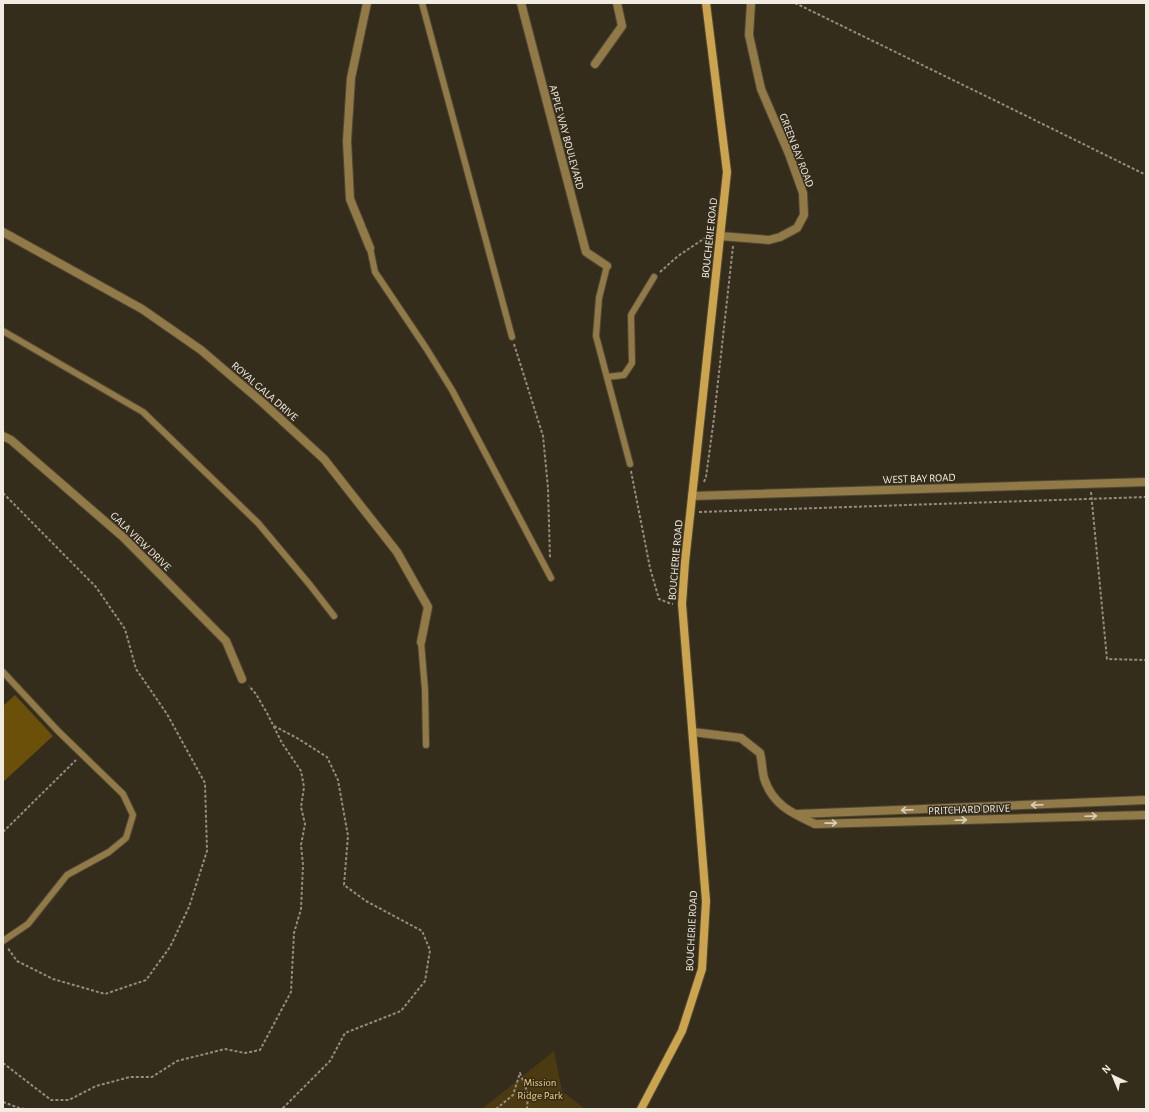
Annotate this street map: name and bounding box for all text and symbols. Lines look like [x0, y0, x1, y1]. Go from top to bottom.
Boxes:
street label: APPLE WAY BOULEVARD [547, 84, 586, 191]
street label: GREEN BAY ROAD [777, 112, 816, 189]
street label: BOUCHERIE ROAD [700, 197, 719, 279]
street label: ROYAL GALA DRIVE [229, 360, 300, 423]
street label: WEST BAY ROAD [882, 472, 956, 485]
street label: GALA VIEW DRIVE [108, 510, 173, 573]
street label: BOUCHERIE ROAD [666, 519, 684, 601]
one-way arrow [1031, 801, 1044, 808]
street label: PRITCHARD DRIVE [928, 803, 1011, 816]
one-way arrow [901, 806, 914, 813]
one-way arrow [1084, 812, 1097, 820]
one-way arrow [954, 816, 967, 824]
one-way arrow [824, 819, 837, 827]
street label: BOUCHERIE ROAD [684, 890, 699, 972]
north arrow [1093, 1056, 1133, 1096]
text: N [1100, 1063, 1113, 1076]
park label: Mission Ridge Park [517, 1077, 563, 1101]

